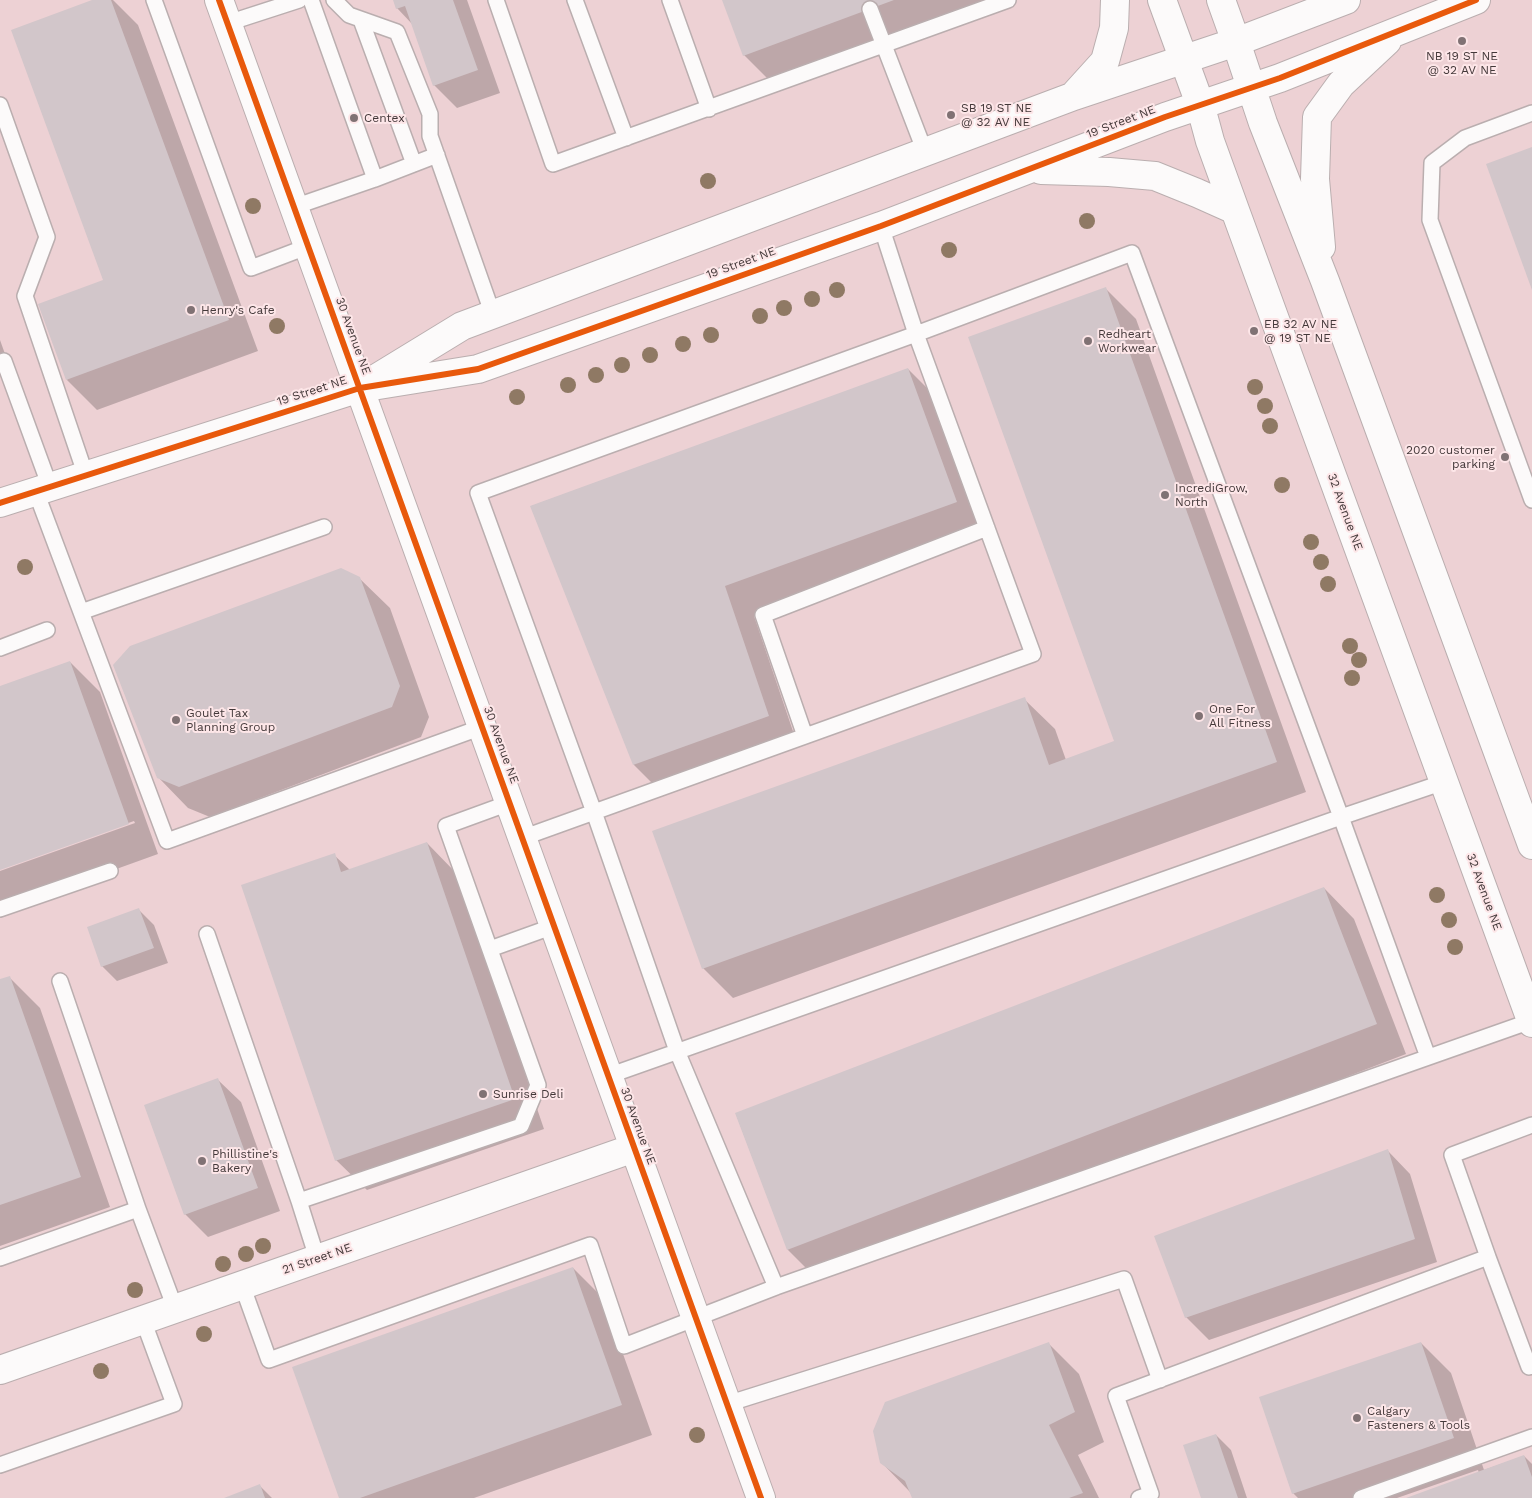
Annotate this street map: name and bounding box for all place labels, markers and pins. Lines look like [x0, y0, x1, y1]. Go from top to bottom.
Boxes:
marker: NB 19 ST NE @ 32 AV NE [1456, 35, 1468, 47]
place label: NB 19 ST NE @ 32 AV NE [1426, 49, 1498, 77]
place label: SB 19 ST NE @ 32 AV NE [961, 101, 1032, 129]
marker: SB 19 ST NE @ 32 AV NE [945, 109, 957, 121]
place label: Centex [364, 111, 405, 125]
marker: Centex [348, 112, 360, 124]
place label: Henry's Cafe [201, 303, 275, 317]
marker: Henry's Cafe [185, 304, 197, 316]
place label: EB 32 AV NE @ 19 ST NE [1264, 317, 1337, 345]
marker: EB 32 AV NE @ 19 ST NE [1248, 325, 1260, 337]
place label: Redheart Workwear [1098, 327, 1156, 355]
marker: Redheart Workwear [1082, 335, 1094, 347]
place label: 2020 customer parking [1406, 443, 1495, 471]
marker: 2020 customer parking [1499, 451, 1511, 463]
place label: IncrediGrow, North [1175, 481, 1248, 509]
marker: IncrediGrow, North [1159, 489, 1171, 501]
place label: One For All Fitness [1209, 702, 1271, 730]
place label: Goulet Tax Planning Group [186, 706, 275, 734]
marker: One For All Fitness [1193, 710, 1205, 722]
marker: Goulet Tax Planning Group [170, 714, 182, 726]
place label: Sunrise Deli [493, 1087, 563, 1101]
marker: Sunrise Deli [477, 1088, 489, 1100]
place label: Phillistine's Bakery [212, 1147, 278, 1175]
marker: Phillistine's Bakery [196, 1155, 208, 1167]
place label: Calgary Fasteners & Tools [1367, 1404, 1470, 1432]
marker: Calgary Fasteners & Tools [1351, 1412, 1363, 1424]

